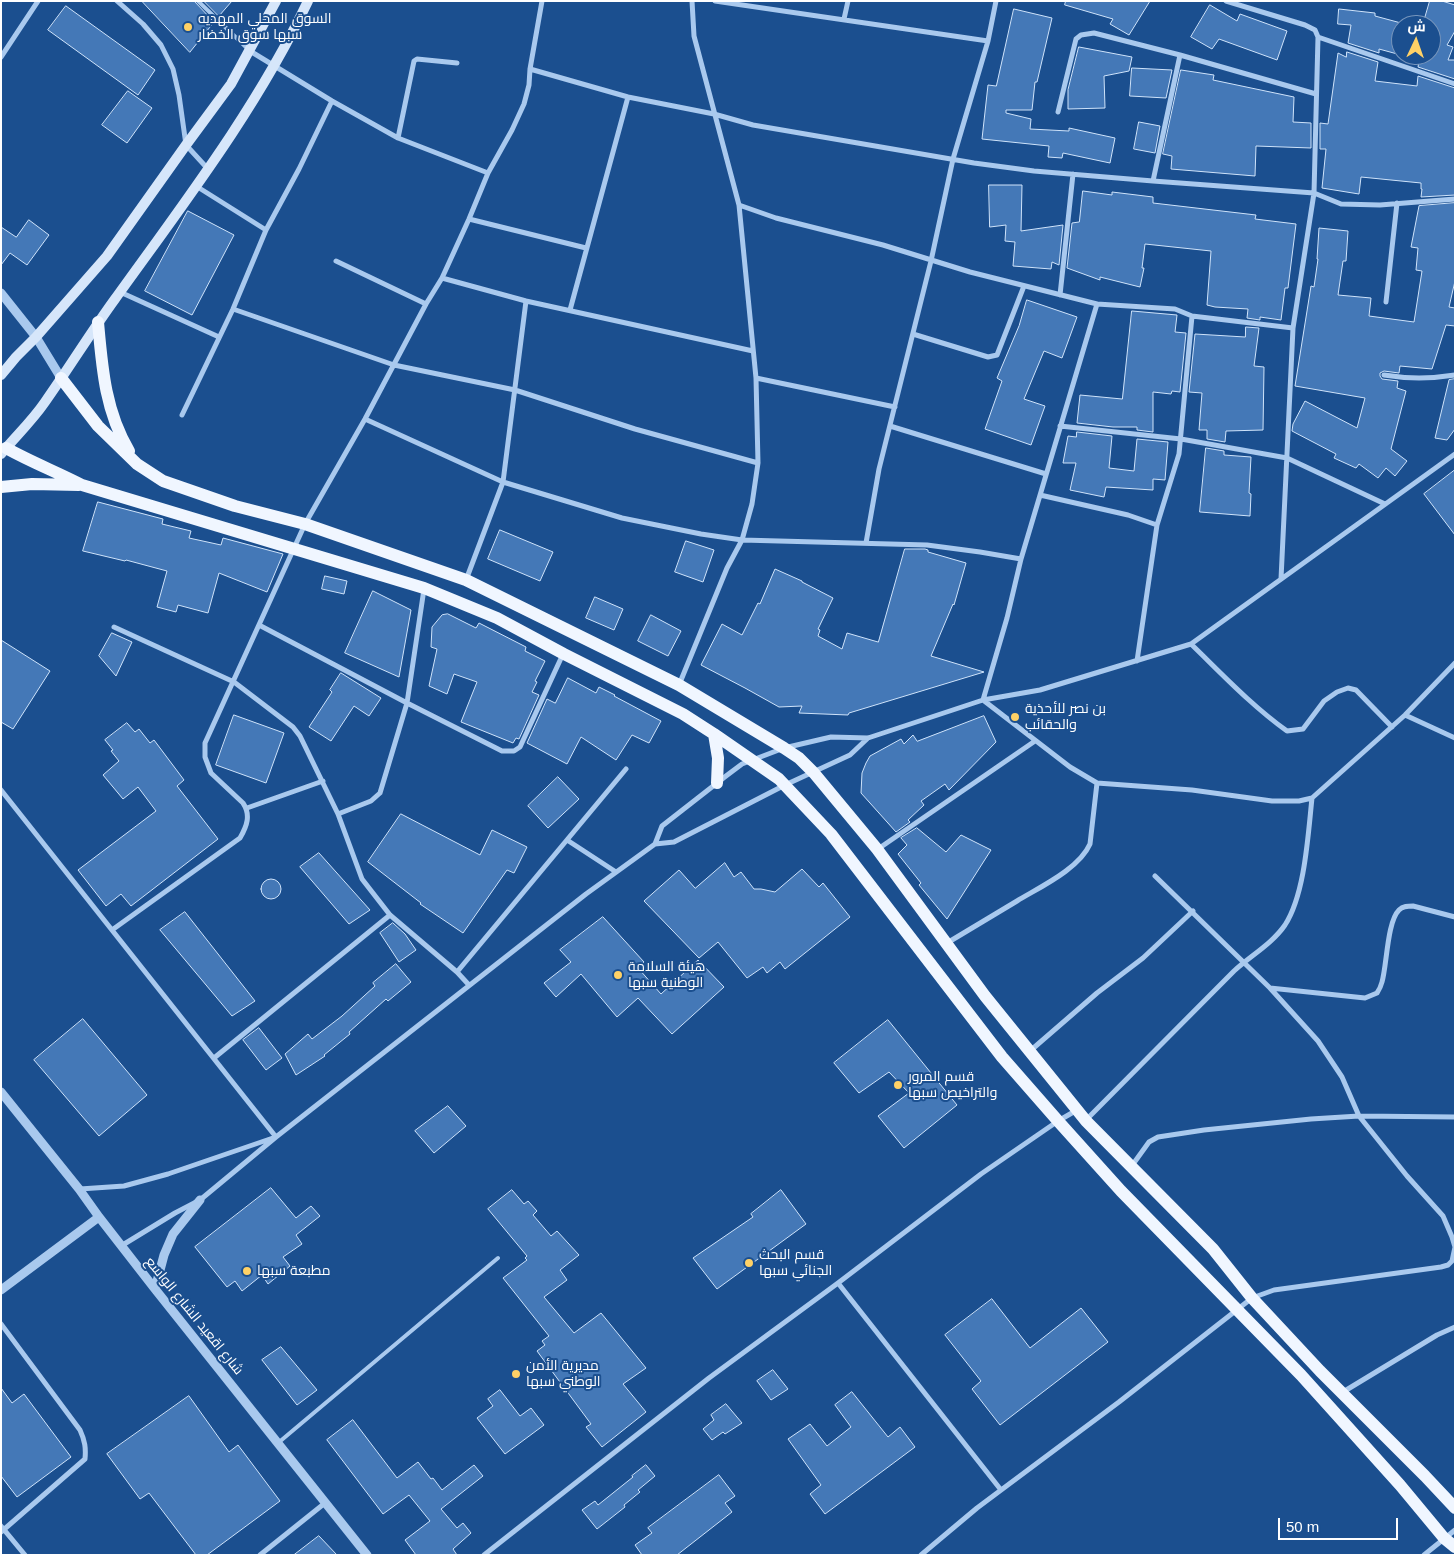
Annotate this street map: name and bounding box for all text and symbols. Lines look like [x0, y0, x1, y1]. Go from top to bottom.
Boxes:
place label: السوق المحلي المهديه سبها سوق الخضار [198, 11, 331, 44]
north arrow [1391, 15, 1441, 65]
text: ش [1407, 18, 1426, 34]
marker: السوق المحلي المهديه سبها سوق الخضار [182, 21, 194, 33]
place label: بن نصر للأحذية والحقائب [1025, 701, 1106, 734]
marker: بن نصر للأحذية والحقائب [1009, 711, 1021, 723]
place label: هيئة السلامة الوطنية سبها [628, 959, 705, 992]
marker: هيئة السلامة الوطنية سبها [612, 969, 624, 981]
place label: قسم المرور والتراخيص سبها [908, 1069, 997, 1102]
marker: قسم المرور والتراخيص سبها [892, 1079, 904, 1091]
place label: قسم البحث الجنائي سبها [759, 1247, 832, 1280]
street label: شارع اقعيد الشارع الواسع [141, 1254, 247, 1378]
marker: قسم البحث الجنائي سبها [743, 1257, 755, 1269]
place label: مطبعة سبها [257, 1263, 331, 1279]
marker: مطبعة سبها [241, 1265, 253, 1277]
place label: مديرية الأمن الوطني سبها [526, 1358, 601, 1390]
marker: مديرية الأمن الوطني سبها [510, 1368, 522, 1380]
scale bar [1281, 1508, 1401, 1540]
text: 50 m [1286, 1518, 1319, 1535]

